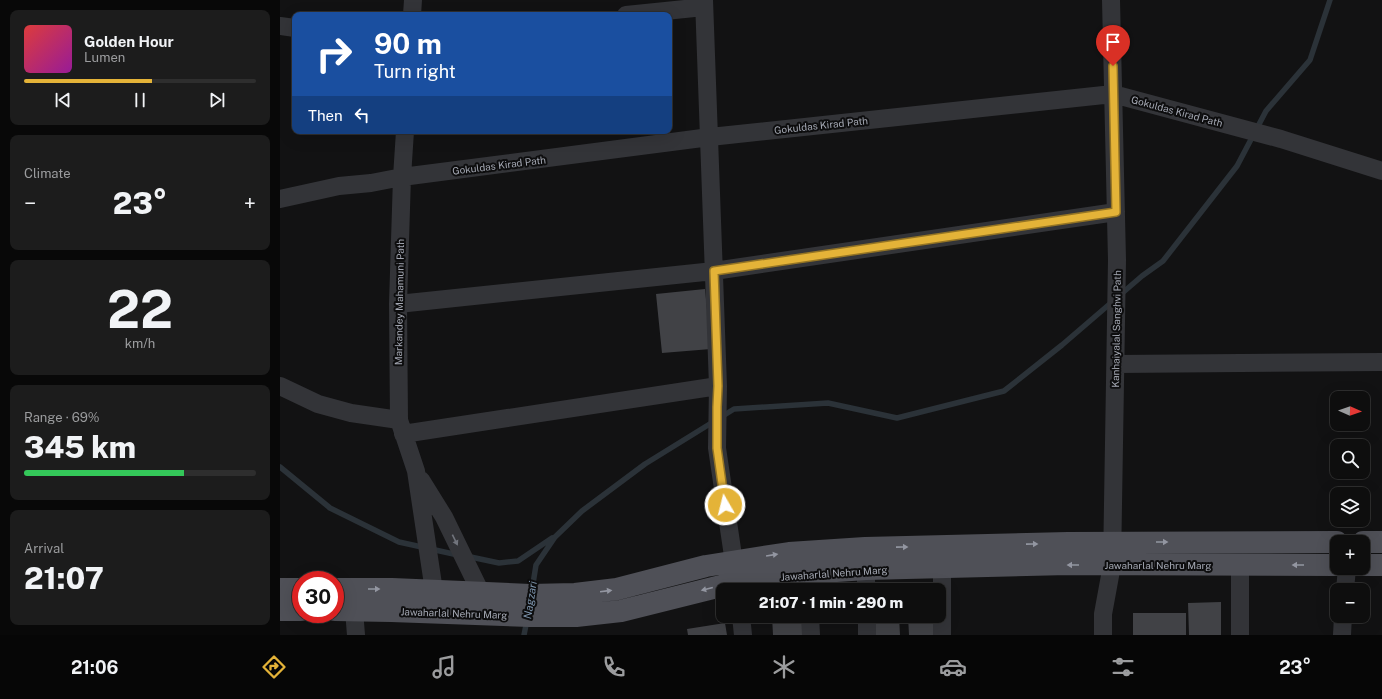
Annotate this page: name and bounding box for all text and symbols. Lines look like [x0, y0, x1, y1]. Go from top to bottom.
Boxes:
pin [1096, 25, 1130, 66]
text: 90 m [374, 27, 442, 60]
icon: right [308, 28, 360, 80]
icon: arrive [1102, 31, 1124, 53]
text: Golden Hour [84, 33, 174, 50]
text: Lumen [84, 50, 125, 65]
text: Turn right [374, 61, 456, 82]
icon: previous [52, 89, 74, 111]
icon: pause [129, 89, 151, 111]
icon: next [206, 89, 228, 111]
street label: Gokuldas Kirad Path [1130, 93, 1224, 129]
icon: left [351, 104, 373, 126]
text: Then [308, 107, 343, 124]
street label: Gokuldas Kirad Path [773, 114, 869, 136]
street label: Gokuldas Kirad Path [451, 153, 547, 177]
text: Climate [24, 166, 71, 181]
text: 23° [113, 185, 167, 221]
text: − [24, 190, 36, 216]
text: + [244, 190, 256, 216]
street label: Markandey Mahamuni Path [392, 238, 406, 365]
street label: Kanhaiyalal Sanghvi Path [1109, 270, 1123, 388]
text: 22 [107, 279, 173, 340]
text: km/h [125, 336, 155, 351]
north arrow [1330, 391, 1370, 431]
map controls [1330, 391, 1370, 623]
text: Range · 69% [24, 410, 100, 425]
text: 345 km [24, 429, 136, 465]
button: search [1330, 439, 1370, 479]
position arrow [704, 484, 746, 526]
button: layers [1330, 487, 1370, 527]
one-way arrow [452, 535, 458, 546]
button: + [1330, 535, 1370, 575]
one-way arrow [1156, 539, 1169, 545]
text: Arrival [24, 541, 64, 556]
one-way arrow [1026, 541, 1039, 547]
one-way arrow [896, 544, 909, 550]
one-way arrow [766, 552, 778, 558]
street label: Jawaharlal Nehru Marg [1105, 559, 1212, 571]
text: 21:07 [24, 560, 104, 596]
one-way arrow [1067, 561, 1079, 568]
one-way arrow [1291, 562, 1304, 568]
street label: Jawaharlal Nehru Marg [780, 563, 888, 583]
speed limit sign: 30 [292, 571, 344, 623]
water label: Nagzari [521, 580, 539, 620]
button: − [1330, 583, 1370, 623]
one-way arrow [368, 586, 381, 592]
one-way arrow [600, 587, 612, 594]
one-way arrow [701, 587, 713, 593]
text: 21:07 · 1 min · 290 m [759, 594, 903, 611]
street label: Jawaharlal Nehru Marg [400, 605, 508, 621]
icon: directions [260, 653, 288, 681]
icon: music [430, 653, 458, 681]
icon: phone [600, 653, 628, 681]
icon: climate [770, 653, 798, 681]
icon: car [939, 653, 967, 681]
icon: filters [1109, 653, 1137, 681]
text: 21:06 [71, 657, 118, 678]
text: 23° [1279, 657, 1311, 678]

